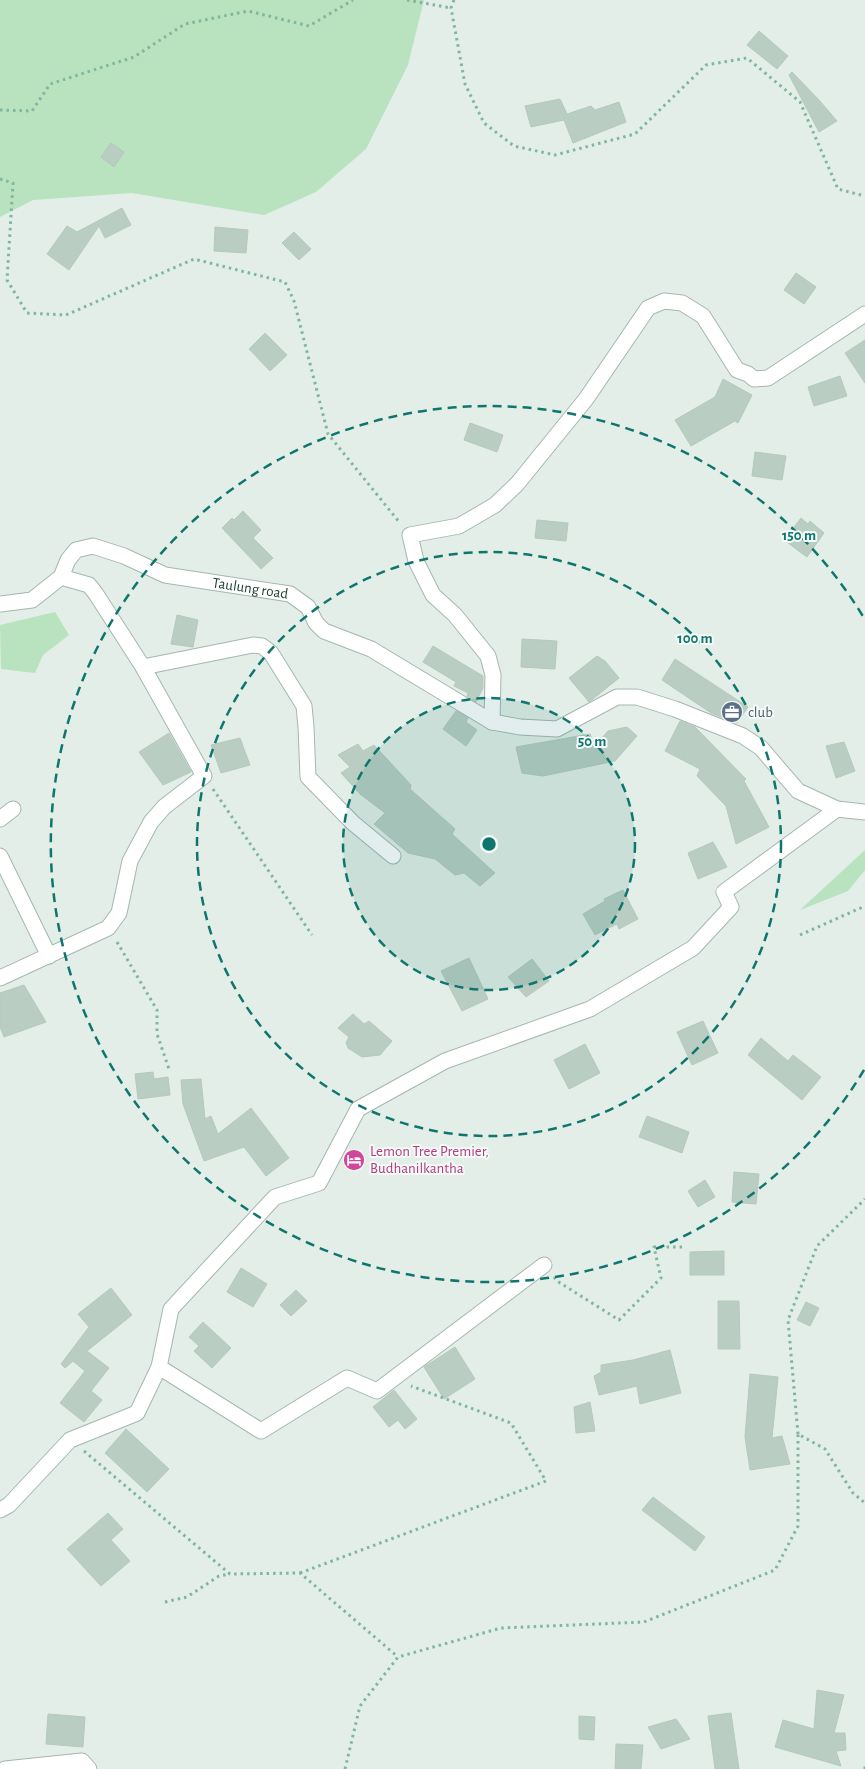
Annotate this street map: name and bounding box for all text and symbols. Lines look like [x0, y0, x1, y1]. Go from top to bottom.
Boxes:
text: 150 m [782, 528, 816, 543]
street label: Taulung road [211, 575, 290, 602]
text: 100 m [677, 631, 713, 646]
office icon: club [720, 700, 744, 724]
place label: club [748, 705, 773, 720]
text: 50 m [578, 734, 606, 749]
centre of rings [480, 835, 498, 853]
place label: Lemon Tree Premier, Budhanilkantha [370, 1144, 489, 1176]
hotel icon: Lemon Tree Premier, Budhanilkantha [342, 1148, 366, 1172]

